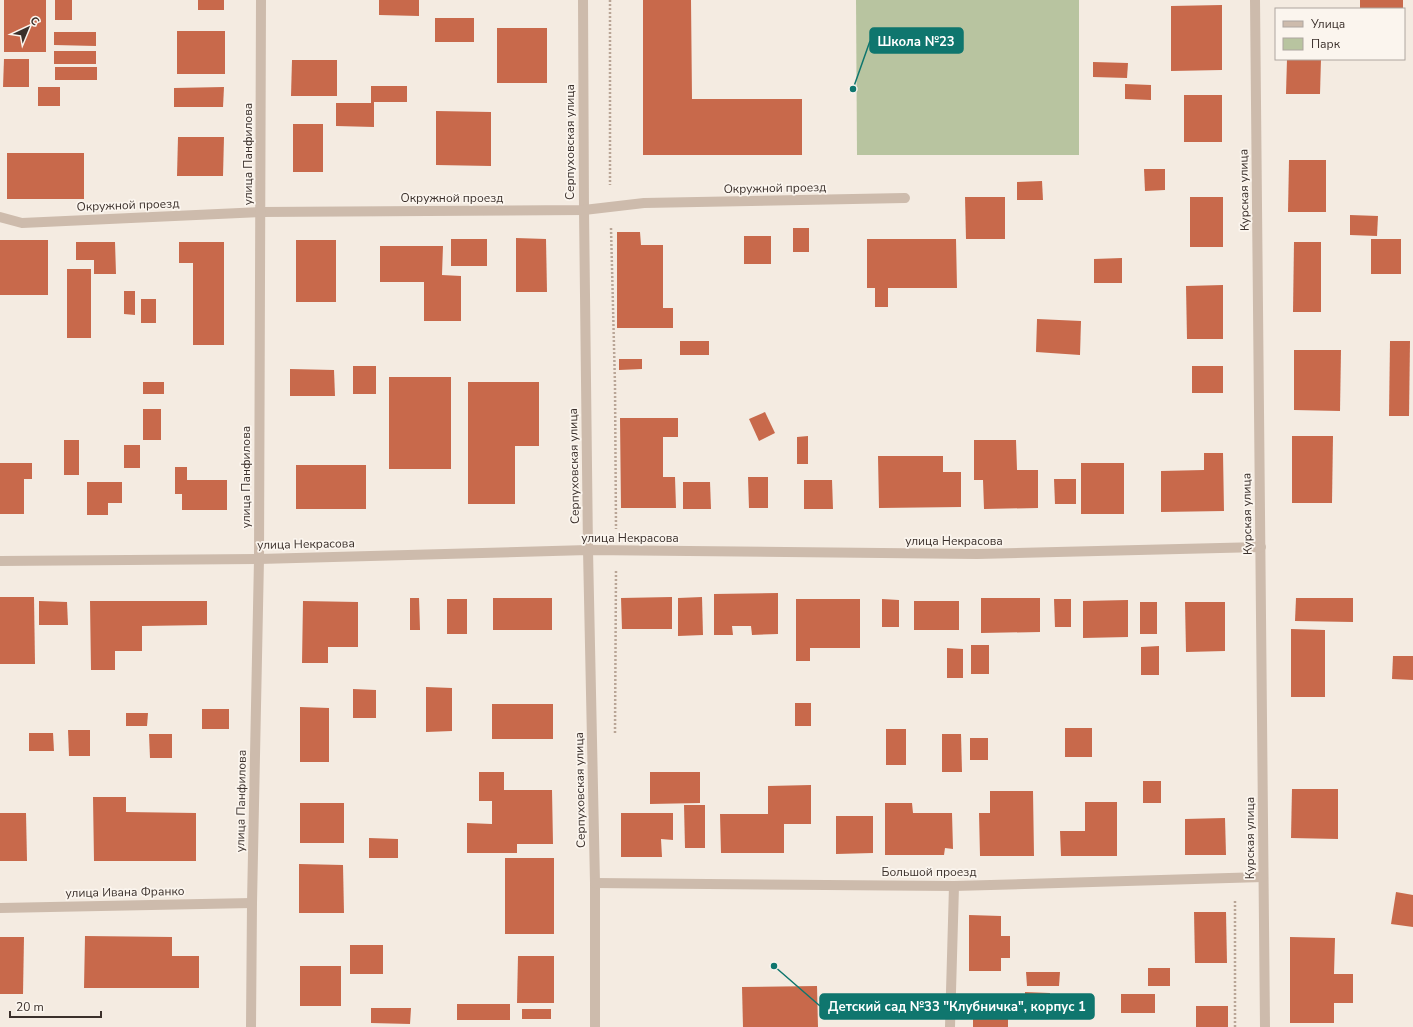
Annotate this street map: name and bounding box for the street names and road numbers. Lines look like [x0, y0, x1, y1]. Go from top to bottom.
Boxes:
street label: Серпуховская улица [562, 84, 578, 200]
street label: улица Панфилова [240, 103, 256, 205]
street label: Курская улица [1235, 149, 1253, 231]
street label: Окружной проезд [723, 179, 827, 197]
street label: Окружной проезд [401, 190, 503, 206]
street label: Окружной проезд [76, 195, 180, 215]
street label: Серпуховская улица [565, 408, 583, 524]
street label: улица Панфилова [238, 426, 254, 528]
street label: Курская улица [1238, 473, 1256, 555]
street label: улица Некрасова [581, 530, 679, 546]
street label: улица Некрасова [905, 533, 1003, 549]
street label: улица Некрасова [257, 535, 355, 553]
street label: Серпуховская улица [571, 732, 589, 848]
street label: улица Панфилова [232, 750, 250, 852]
street label: Курская улица [1242, 797, 1258, 879]
street label: Большой проезд [881, 864, 977, 880]
street label: улица Ивана Франко [65, 883, 185, 901]

